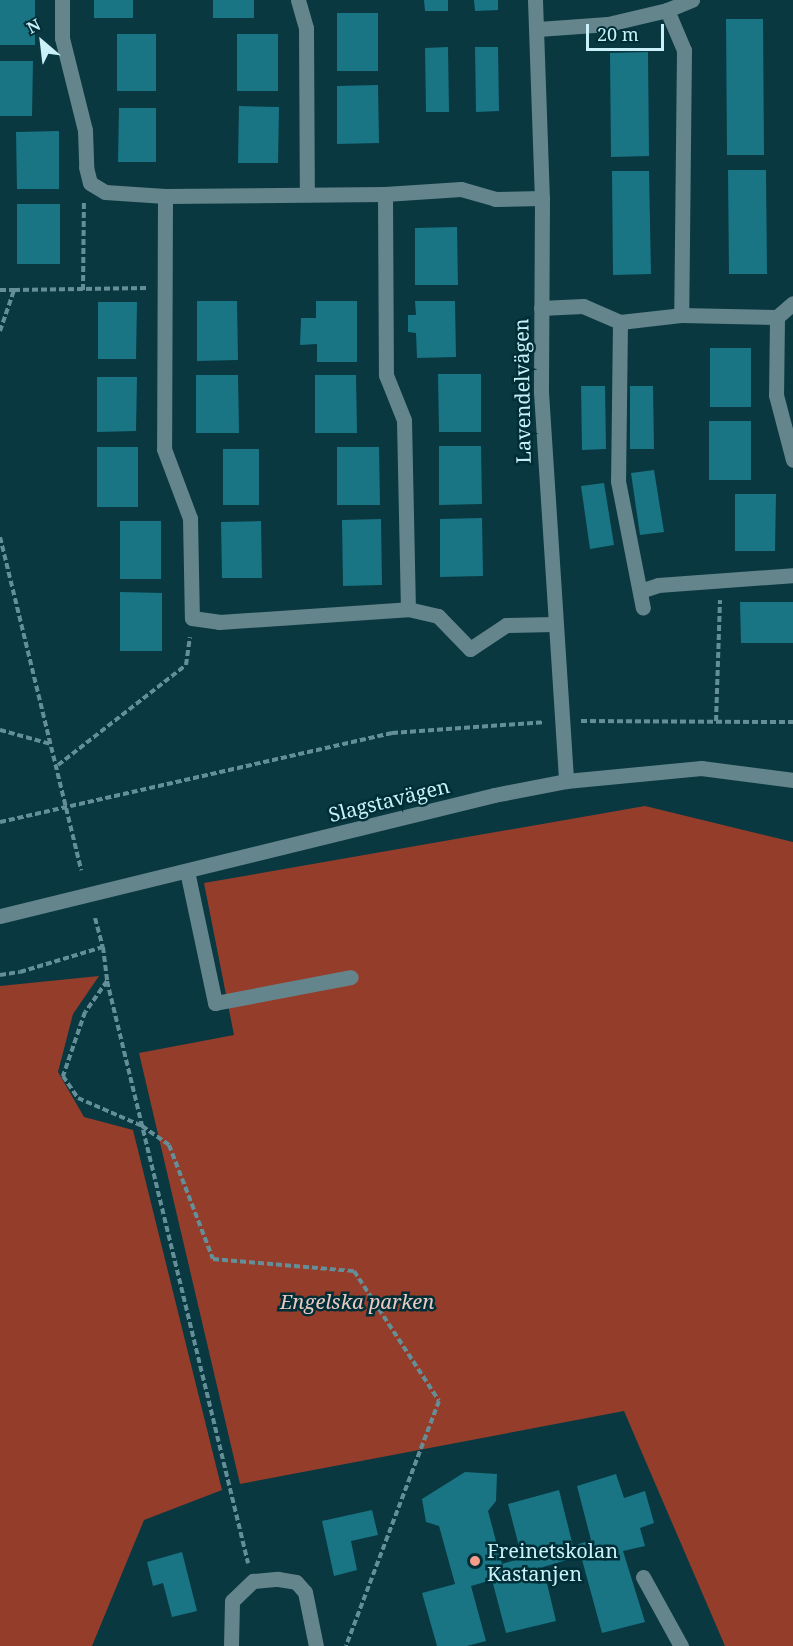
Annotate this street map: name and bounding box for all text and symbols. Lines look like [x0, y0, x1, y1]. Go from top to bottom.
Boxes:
north arrow [12, 12, 72, 72]
scale bar [589, 12, 667, 50]
text: N [23, 13, 44, 39]
text: 20 m [597, 22, 639, 46]
street label: Lavendelvägen [509, 318, 535, 464]
street label: Slagstavägen [326, 773, 452, 827]
park label: Engelska parken [280, 1289, 434, 1313]
place label: Freinetskolan Kastanjen [487, 1538, 618, 1585]
marker: Freinetskolan Kastanjen [468, 1554, 482, 1568]

